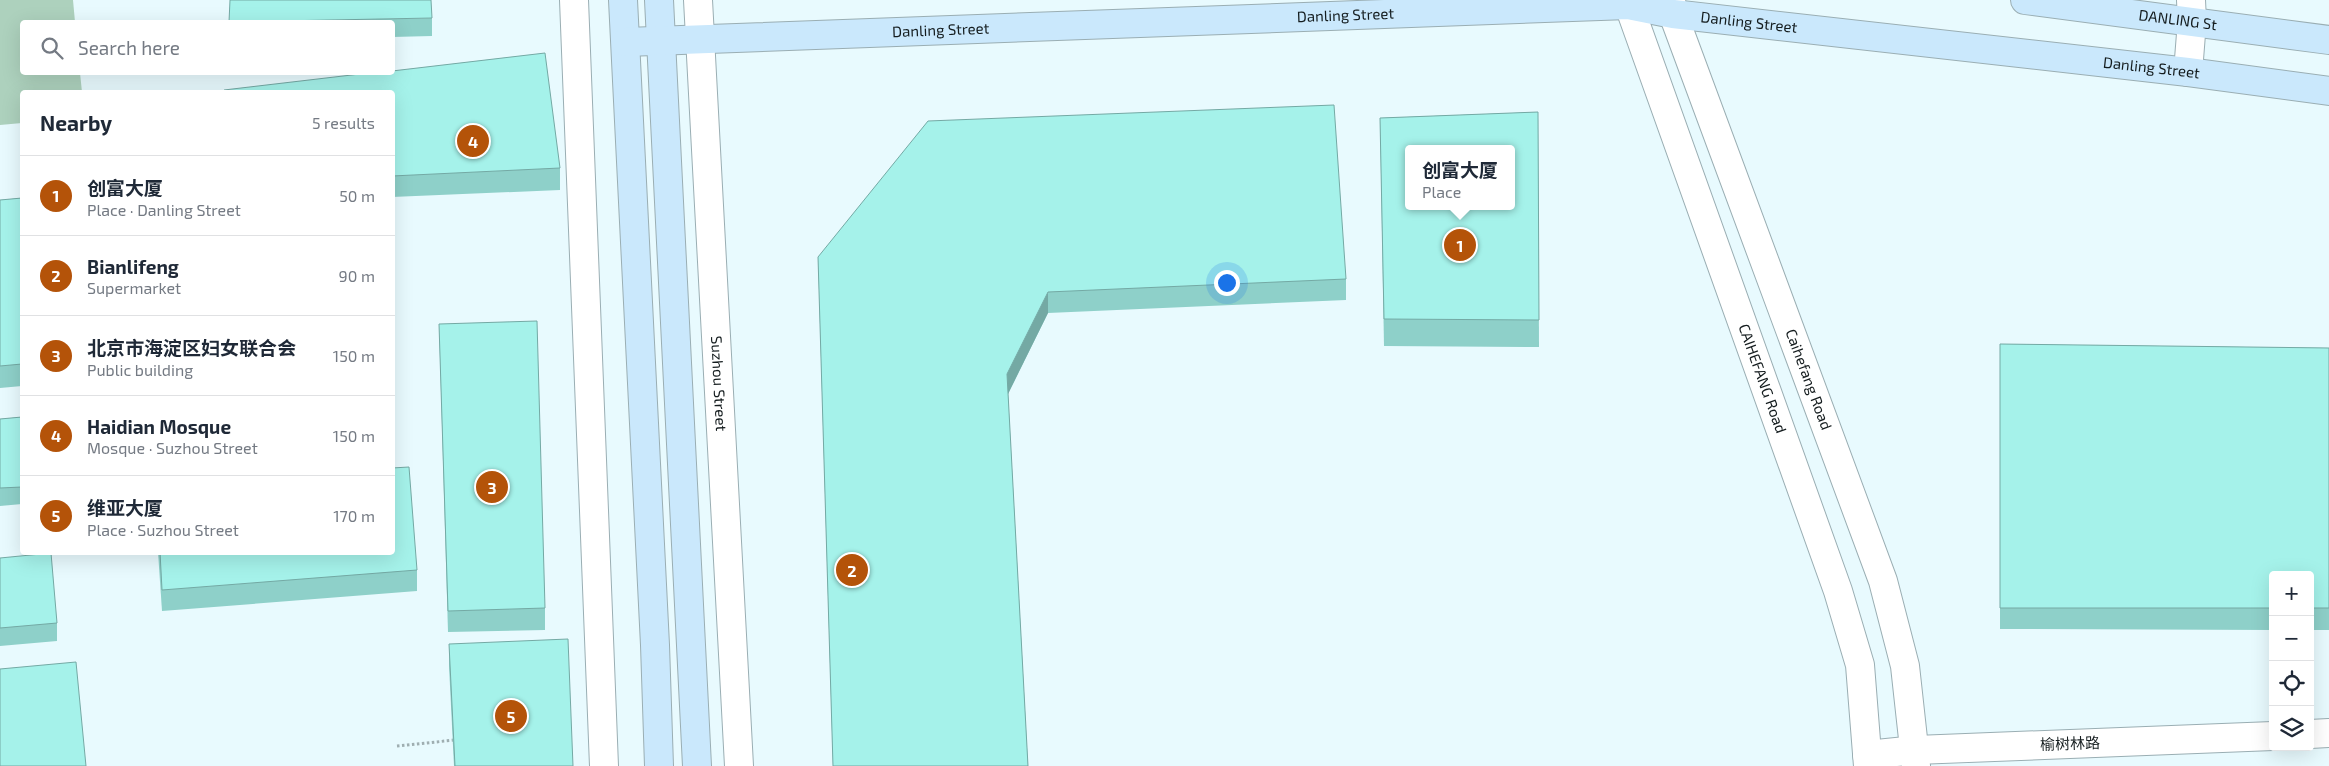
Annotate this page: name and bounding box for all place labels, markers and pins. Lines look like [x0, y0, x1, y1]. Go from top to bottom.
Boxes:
pin: 4 [457, 122, 489, 160]
pin: 1 [1444, 226, 1476, 264]
pin: 3 [476, 468, 508, 506]
pin: 2 [836, 551, 868, 589]
pin: 5 [495, 697, 527, 735]

